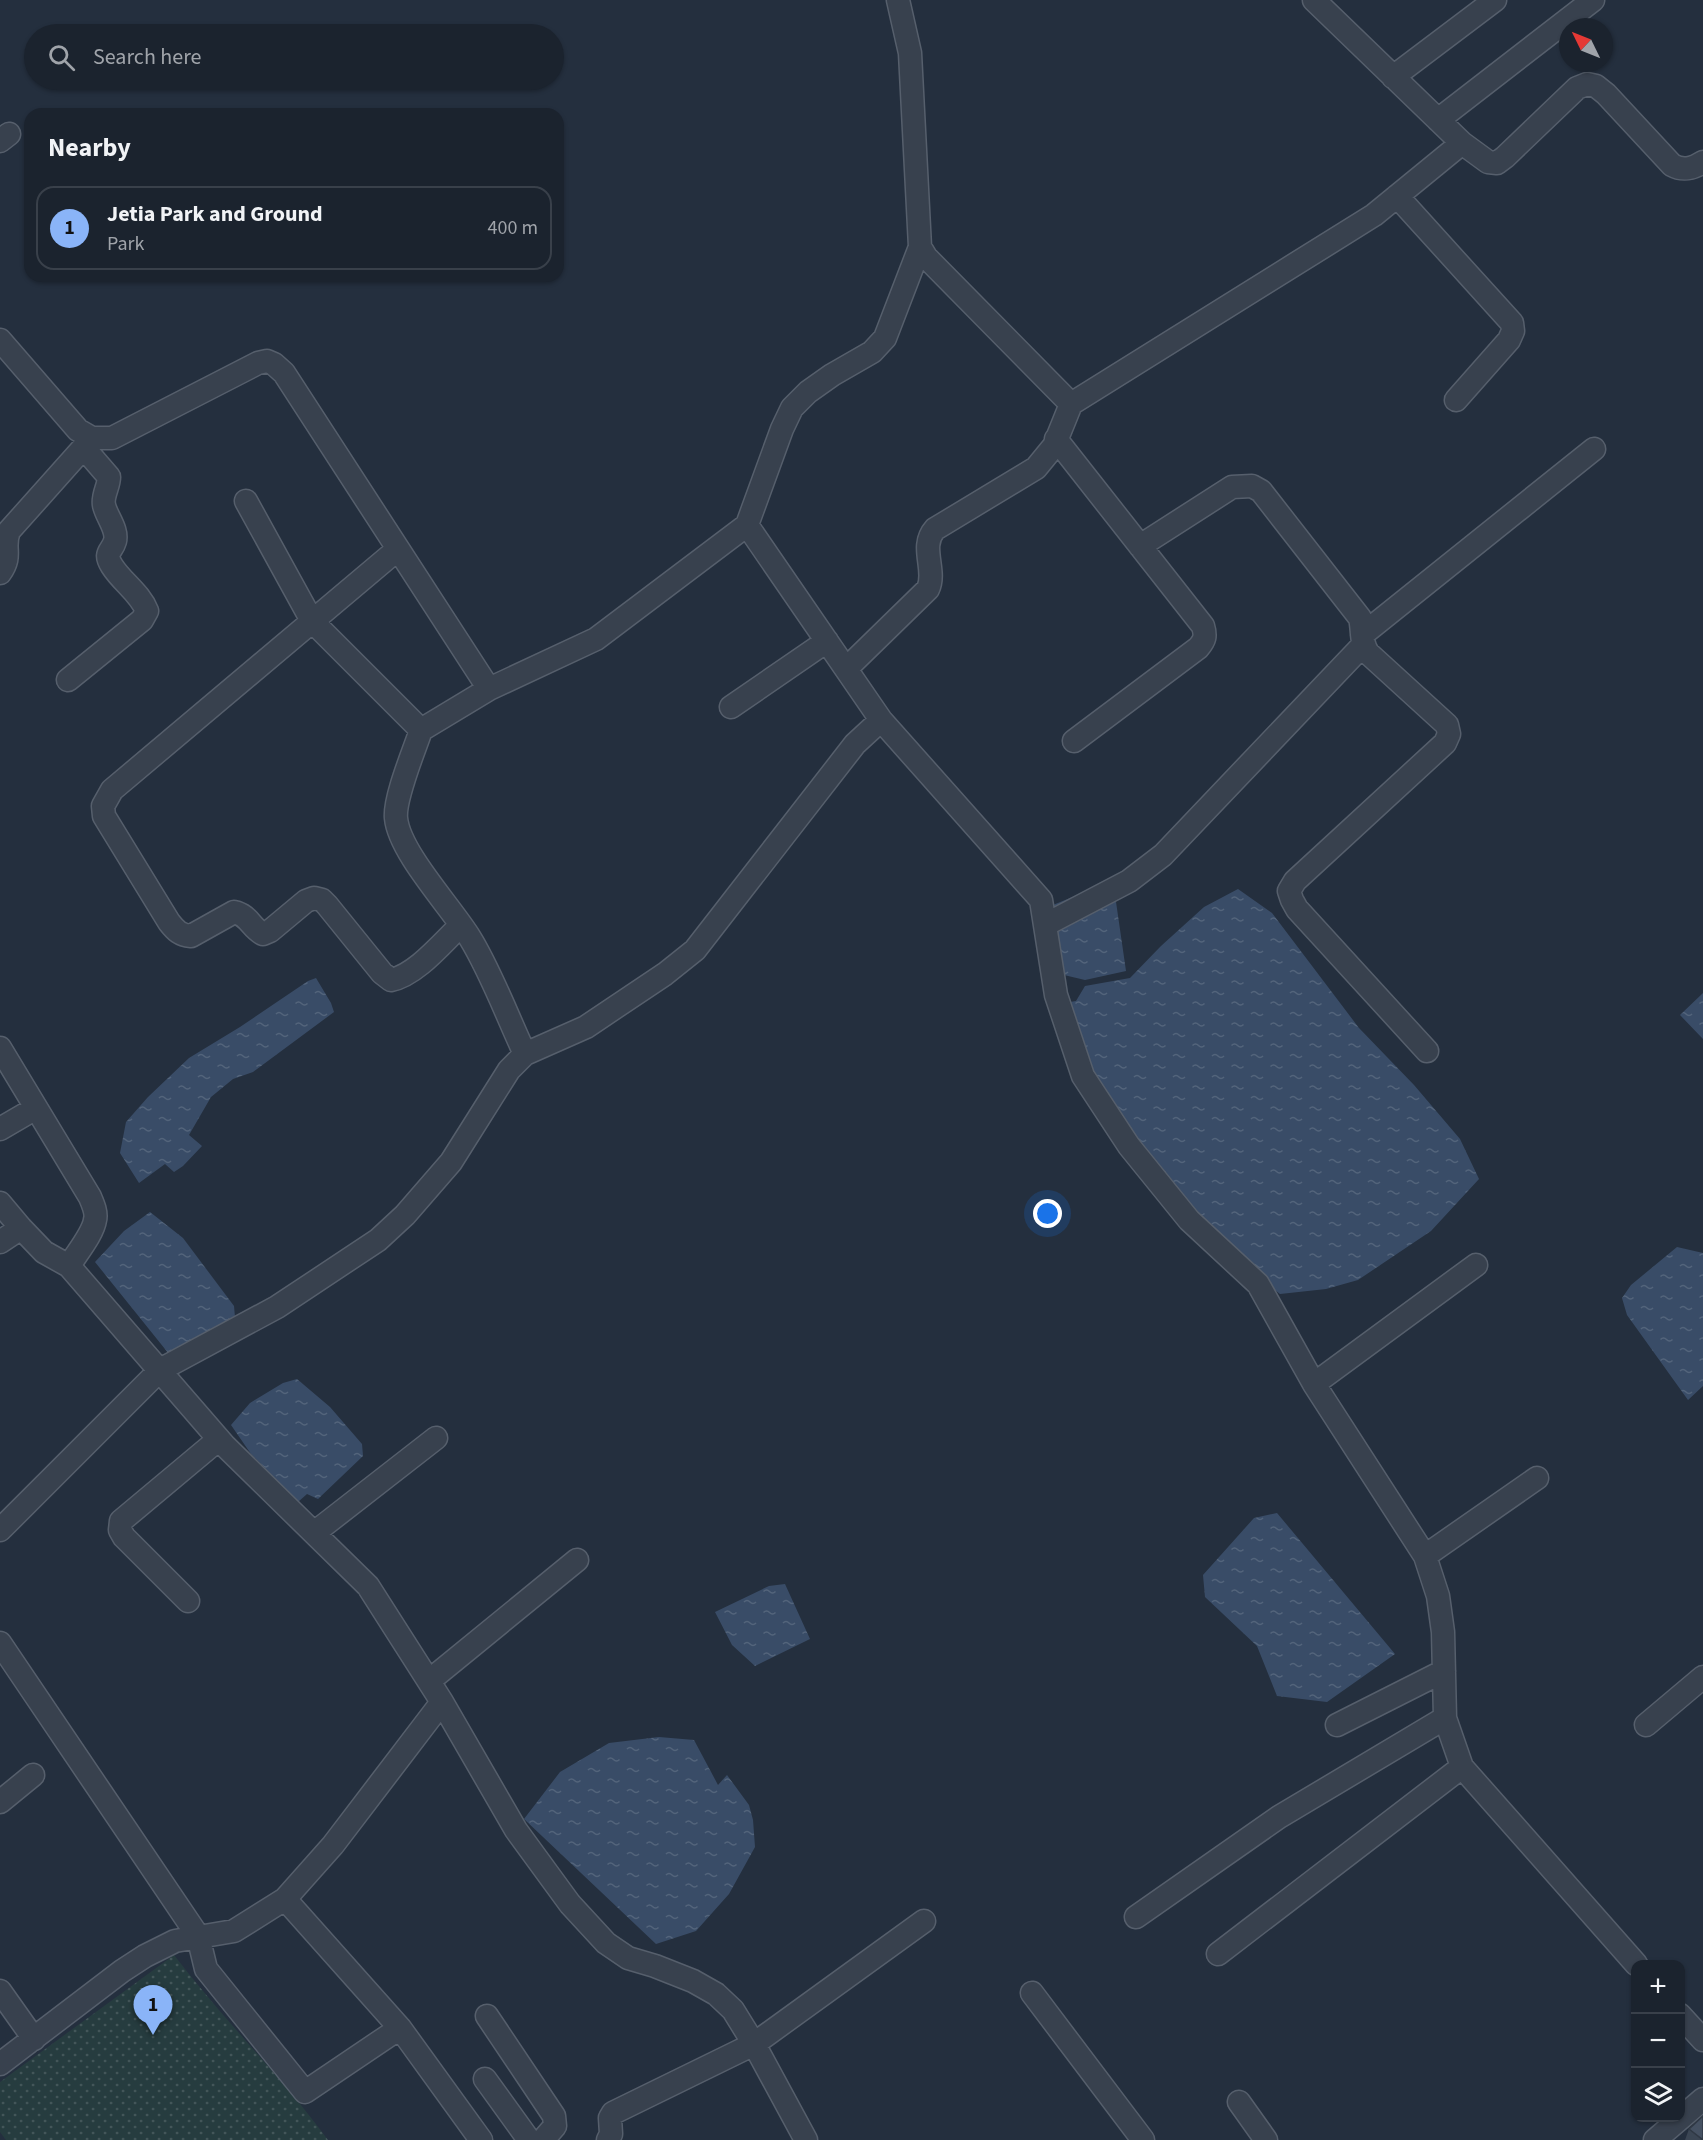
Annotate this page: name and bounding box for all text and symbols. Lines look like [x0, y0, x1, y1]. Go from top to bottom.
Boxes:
north arrow [1559, 18, 1613, 72]
search box [24, 24, 564, 90]
icon: search [45, 41, 78, 74]
text: Search here [93, 41, 201, 73]
text: Nearby [48, 129, 131, 166]
text: Jetia Park and Ground [107, 198, 323, 230]
text: 1 [64, 214, 75, 242]
text: 400 m [488, 214, 538, 242]
text: Park [107, 230, 144, 258]
your location [1033, 1199, 1062, 1228]
map controls [1631, 1960, 1685, 2122]
button: + [1631, 1960, 1685, 2014]
pin: 1 [134, 1986, 172, 2035]
button: − [1631, 2014, 1685, 2068]
button: layers [1631, 2068, 1685, 2122]

